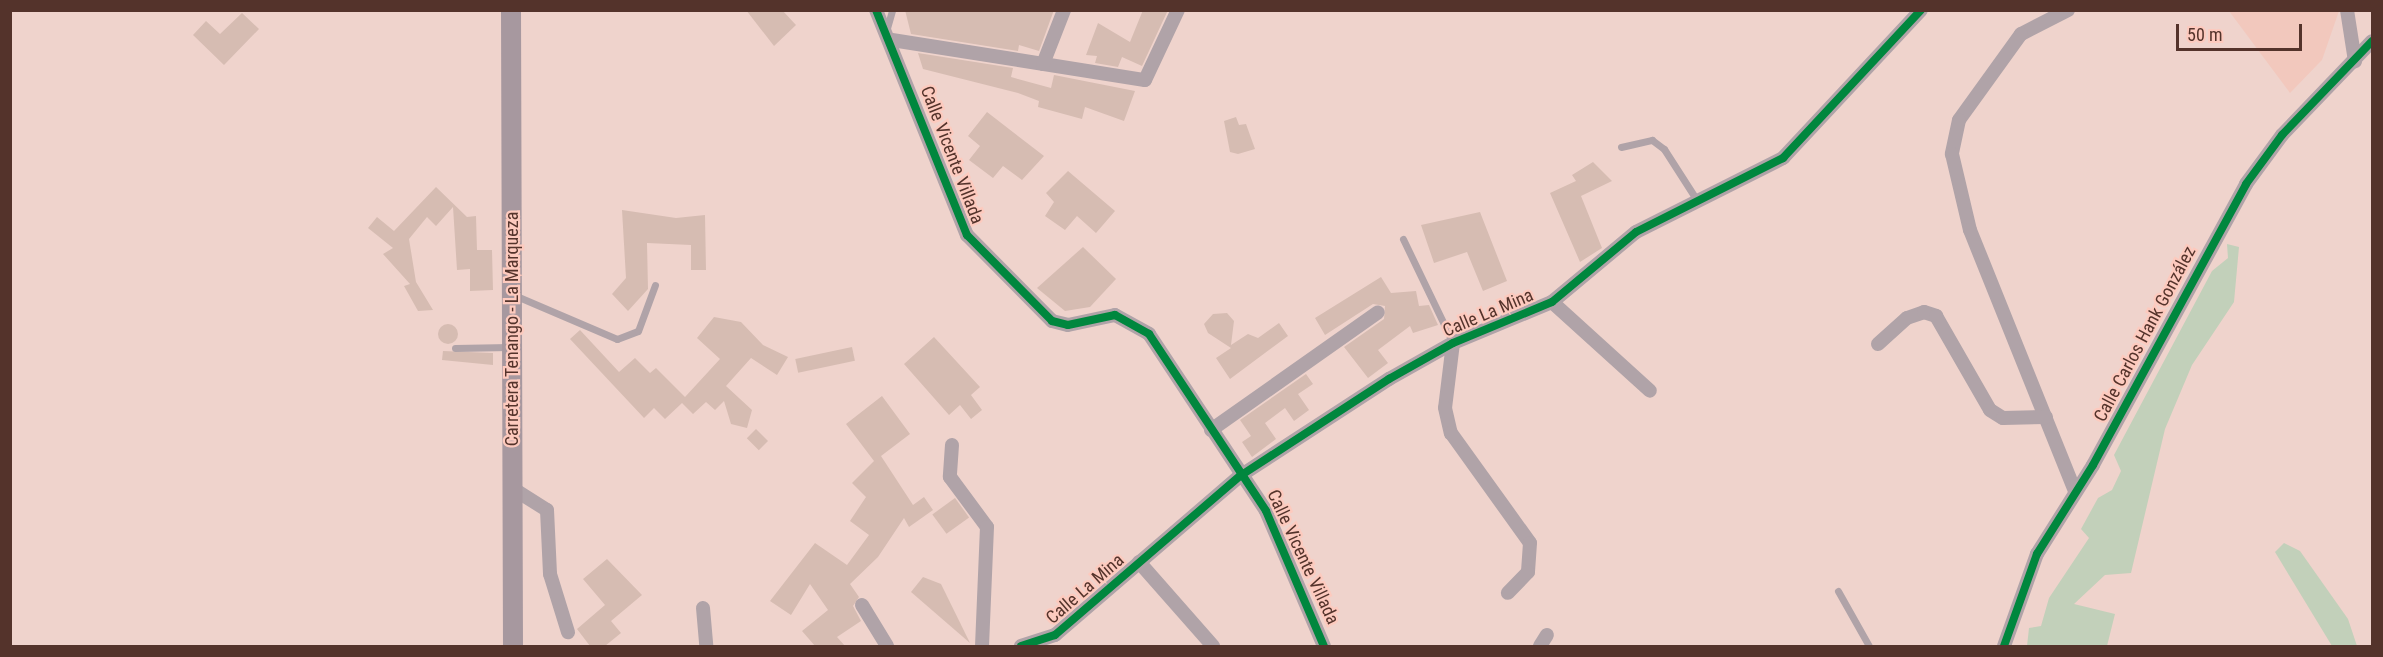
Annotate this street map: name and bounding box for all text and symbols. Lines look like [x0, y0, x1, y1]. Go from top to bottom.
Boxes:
scale bar [2179, 12, 2305, 50]
text: 50 m [2187, 24, 2222, 45]
street label: Calle Vicente Villada [916, 83, 988, 227]
street label: Carretera Tenango - La Marqueza [501, 212, 523, 446]
street label: Calle Carlos Hank González [2090, 243, 2200, 425]
street label: Calle La Mina [1440, 284, 1536, 342]
street label: Calle Vicente Villada [1262, 486, 1344, 628]
street label: Calle La Mina [1042, 549, 1128, 629]

